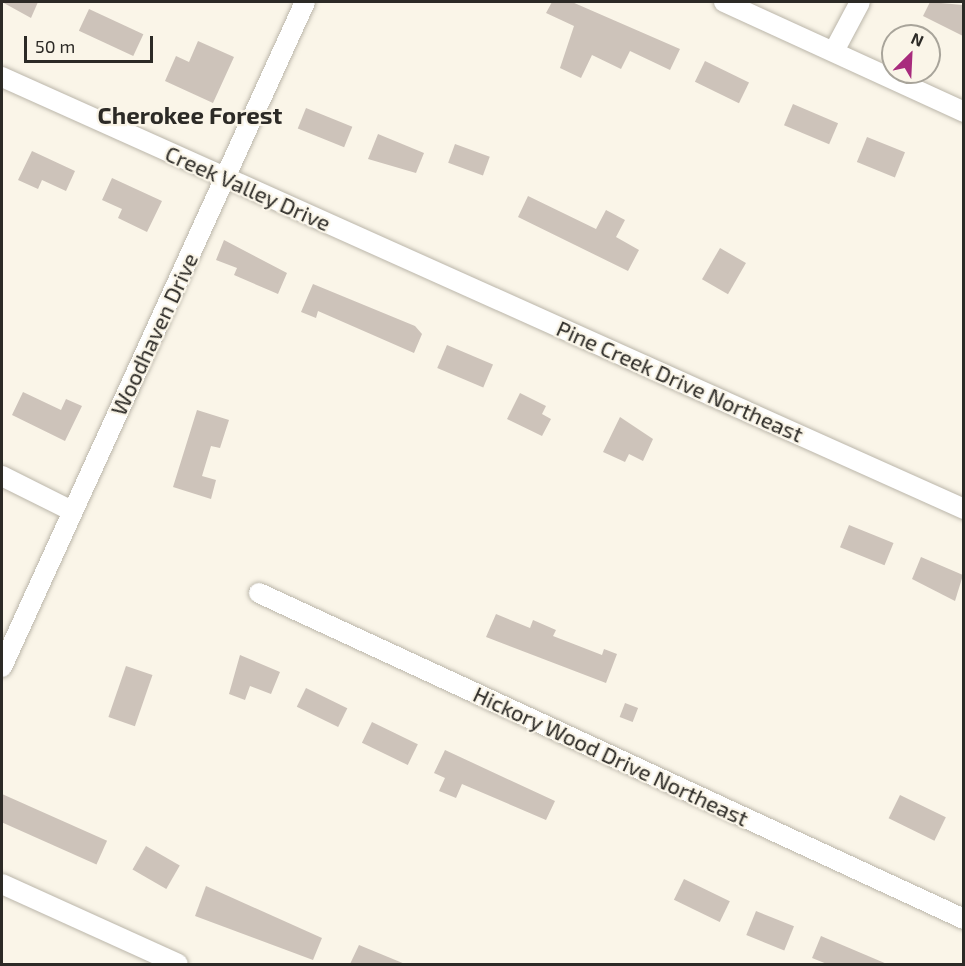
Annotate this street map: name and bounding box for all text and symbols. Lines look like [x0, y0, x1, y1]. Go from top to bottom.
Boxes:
scale bar [27, 24, 156, 62]
north arrow [881, 24, 941, 84]
text: N [909, 28, 927, 50]
text: 50 m [35, 35, 75, 57]
district label: Cherokee Forest [98, 101, 282, 129]
street label: Creek Valley Drive [161, 139, 335, 237]
street label: Woodhaven Drive [105, 249, 203, 419]
street label: Pine Creek Drive Northeast [553, 315, 807, 447]
street label: Hickory Wood Drive Northeast [469, 680, 753, 832]

